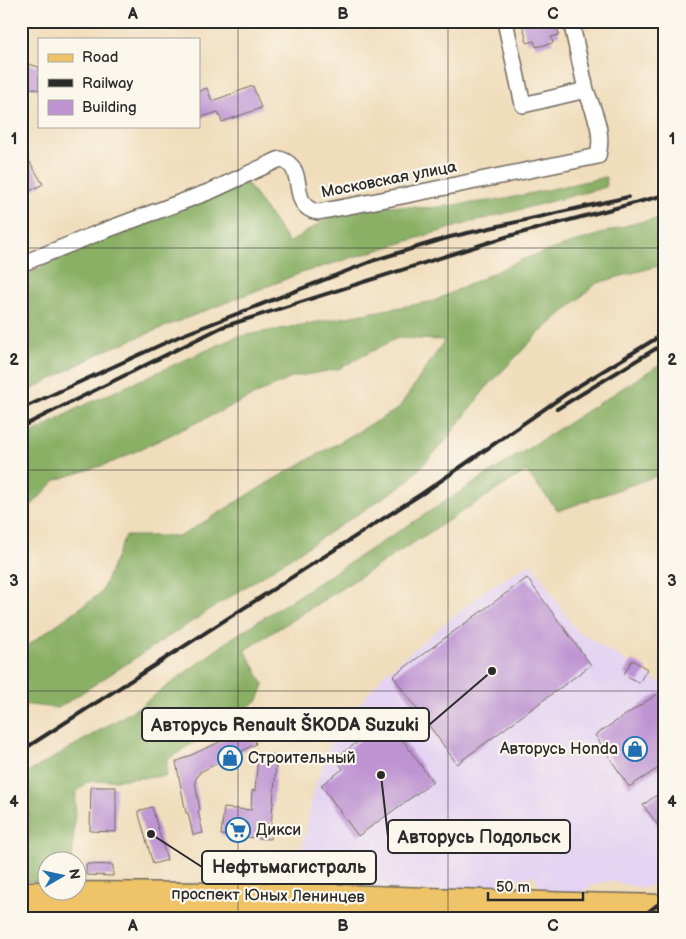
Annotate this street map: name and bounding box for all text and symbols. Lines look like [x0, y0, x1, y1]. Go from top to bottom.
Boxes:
text: A [127, 5, 138, 24]
text: B [337, 5, 349, 24]
text: C [547, 5, 559, 24]
legend [38, 38, 200, 128]
text: Road [82, 48, 118, 67]
text: Railway [82, 74, 133, 93]
text: Building [82, 98, 137, 117]
text: 1 [11, 130, 17, 149]
text: 1 [669, 130, 675, 149]
street label: Московская улица [320, 157, 459, 202]
text: 2 [9, 351, 19, 370]
text: 2 [667, 351, 677, 370]
text: 3 [9, 572, 19, 591]
text: 3 [667, 572, 677, 591]
callout: Авторусь Renault ŠKODA Suzuki [142, 708, 429, 741]
text: Авторусь Renault ŠKODA Suzuki [150, 713, 419, 736]
shop icon: Авторусь Honda [622, 736, 648, 762]
place label: Авторусь Honda [499, 740, 618, 759]
shop icon: Строительный [217, 745, 243, 771]
place label: Строительный [248, 749, 356, 768]
text: 4 [9, 793, 19, 812]
text: 4 [667, 793, 677, 812]
supermarket icon: Дикси [225, 817, 251, 843]
callout: Авторусь Подольск [388, 820, 570, 853]
place label: Дикси [256, 821, 301, 840]
text: Авторусь Подольск [397, 827, 561, 848]
callout: Нефтьмагистраль [202, 851, 376, 884]
north arrow [38, 852, 88, 902]
text: Нефтьмагистраль [212, 857, 367, 878]
text: N [65, 868, 84, 881]
scale bar [488, 869, 584, 901]
text: 50 m [496, 878, 530, 897]
street label: проспект Юных Ленинцев [171, 885, 366, 907]
text: A [127, 917, 138, 936]
text: B [337, 917, 349, 936]
text: C [547, 917, 559, 936]

